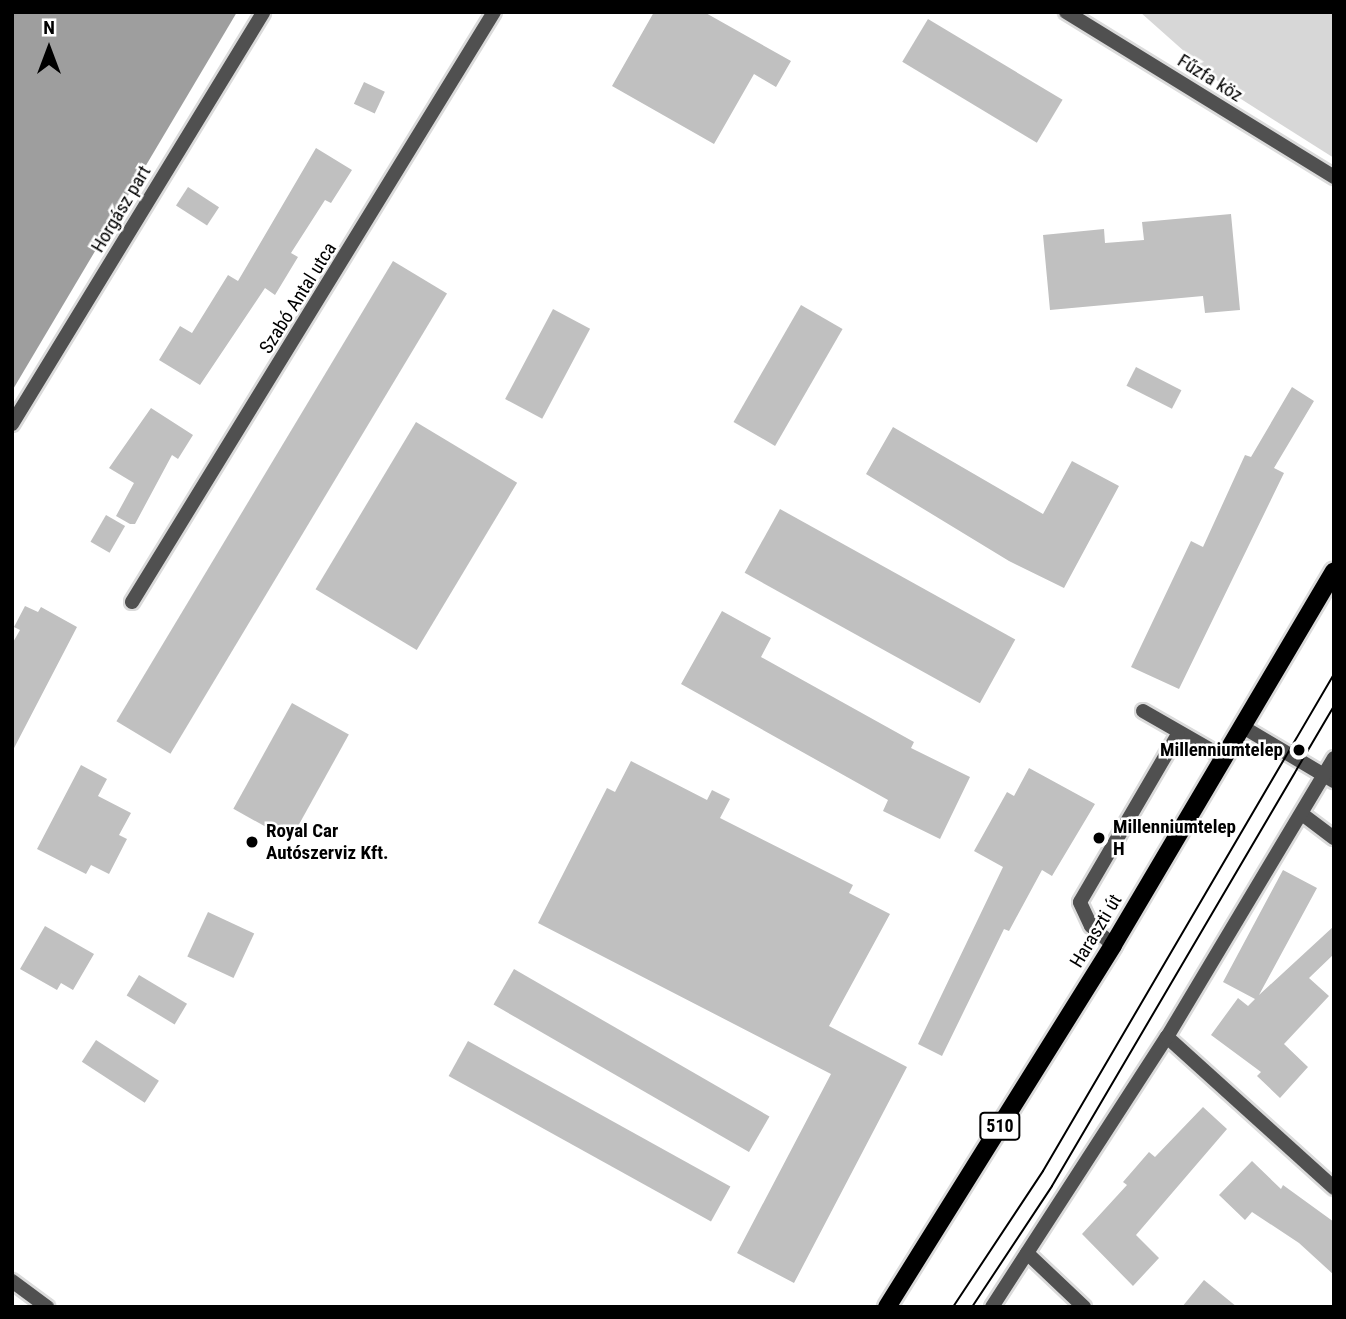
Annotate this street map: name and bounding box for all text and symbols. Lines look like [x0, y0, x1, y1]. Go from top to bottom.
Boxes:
north arrow [14, 14, 84, 84]
text: N [43, 16, 55, 39]
street label: Fűzfa köz [1173, 49, 1247, 107]
street label: Horgász part [86, 162, 156, 256]
street label: Szabó Antal utca [255, 238, 341, 358]
place label: Millenniumtelep [1160, 739, 1283, 761]
marker: Millenniumtelep [1289, 740, 1309, 760]
place label: Millenniumtelep H [1113, 816, 1236, 860]
place label: Royal Car Autószerviz Kft. [266, 820, 389, 864]
marker: Millenniumtelep H [1091, 830, 1107, 846]
marker: Royal Car Autószerviz Kft. [244, 834, 260, 850]
street label: Haraszti út [1065, 890, 1127, 972]
road number: 510 [979, 1112, 1021, 1140]

